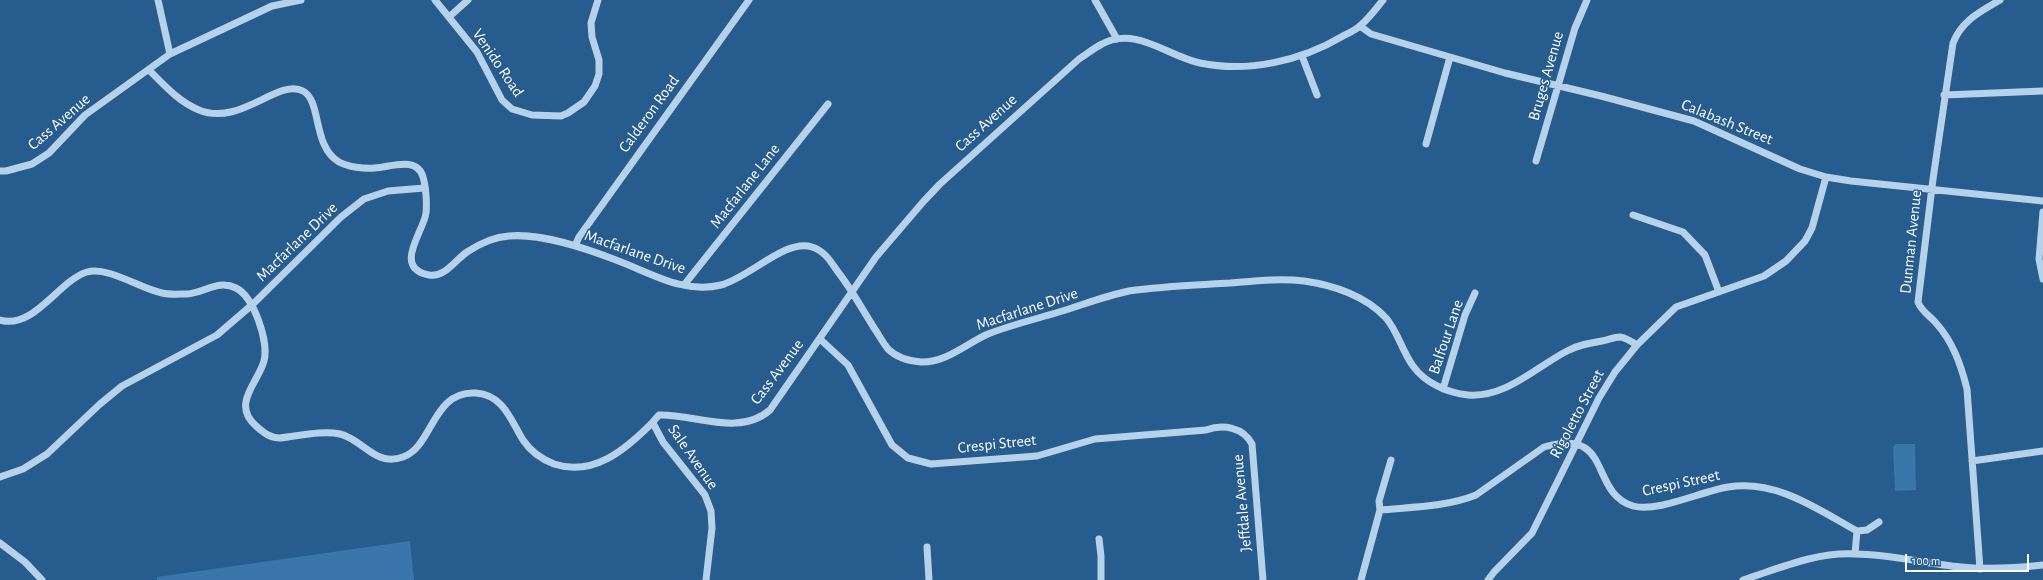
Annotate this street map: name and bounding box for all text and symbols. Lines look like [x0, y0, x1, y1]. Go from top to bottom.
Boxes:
street label: Venido Road [468, 25, 528, 101]
street label: Bruges Avenue [1524, 29, 1568, 123]
street label: Calderon Road [615, 72, 683, 156]
street label: Cass Avenue [24, 90, 94, 154]
street label: Cass Avenue [951, 90, 1021, 156]
street label: Calabash Street [1678, 95, 1776, 149]
street label: Macfarlane Lane [706, 140, 784, 232]
street label: Dunman Avenue [1896, 189, 1926, 295]
street label: Macfarlane Drive [252, 198, 342, 286]
street label: Macfarlane Drive [582, 226, 688, 278]
street label: Macfarlane Drive [974, 284, 1080, 334]
street label: Balfour Lane [1424, 297, 1468, 377]
street label: Cass Avenue [746, 336, 808, 408]
street label: Rigoletto Street [1546, 366, 1608, 462]
street label: Sale Avenue [664, 421, 722, 493]
street label: Crespi Street [957, 430, 1037, 458]
street label: Jeffdale Avenue [1228, 454, 1256, 552]
street label: Crespi Street [1640, 465, 1722, 501]
scale bar [1907, 546, 2031, 572]
text: 100 m [1912, 555, 1940, 567]

